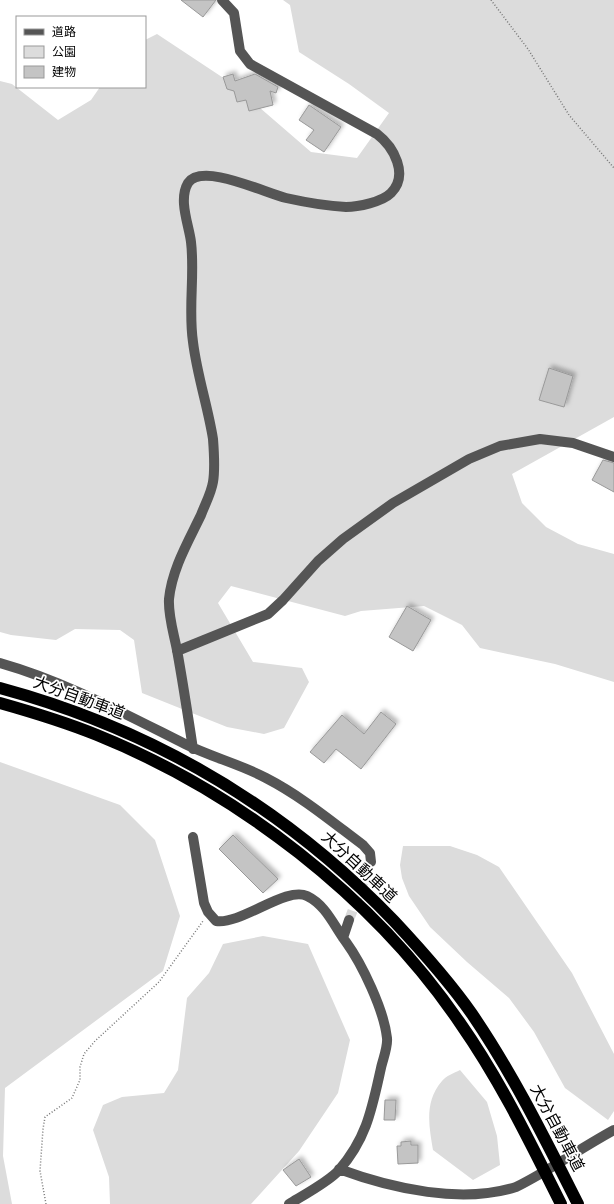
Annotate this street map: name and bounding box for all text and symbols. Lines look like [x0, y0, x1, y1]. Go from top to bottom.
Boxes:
legend [16, 16, 146, 88]
text: 道路 [52, 25, 76, 38]
text: 公園 [52, 46, 76, 58]
text: 建物 [52, 65, 76, 78]
street label: 大分自動車道 [31, 673, 127, 722]
street label: 大分自動車道 [318, 828, 400, 906]
street label: 大分自動車道 [527, 1081, 587, 1174]

